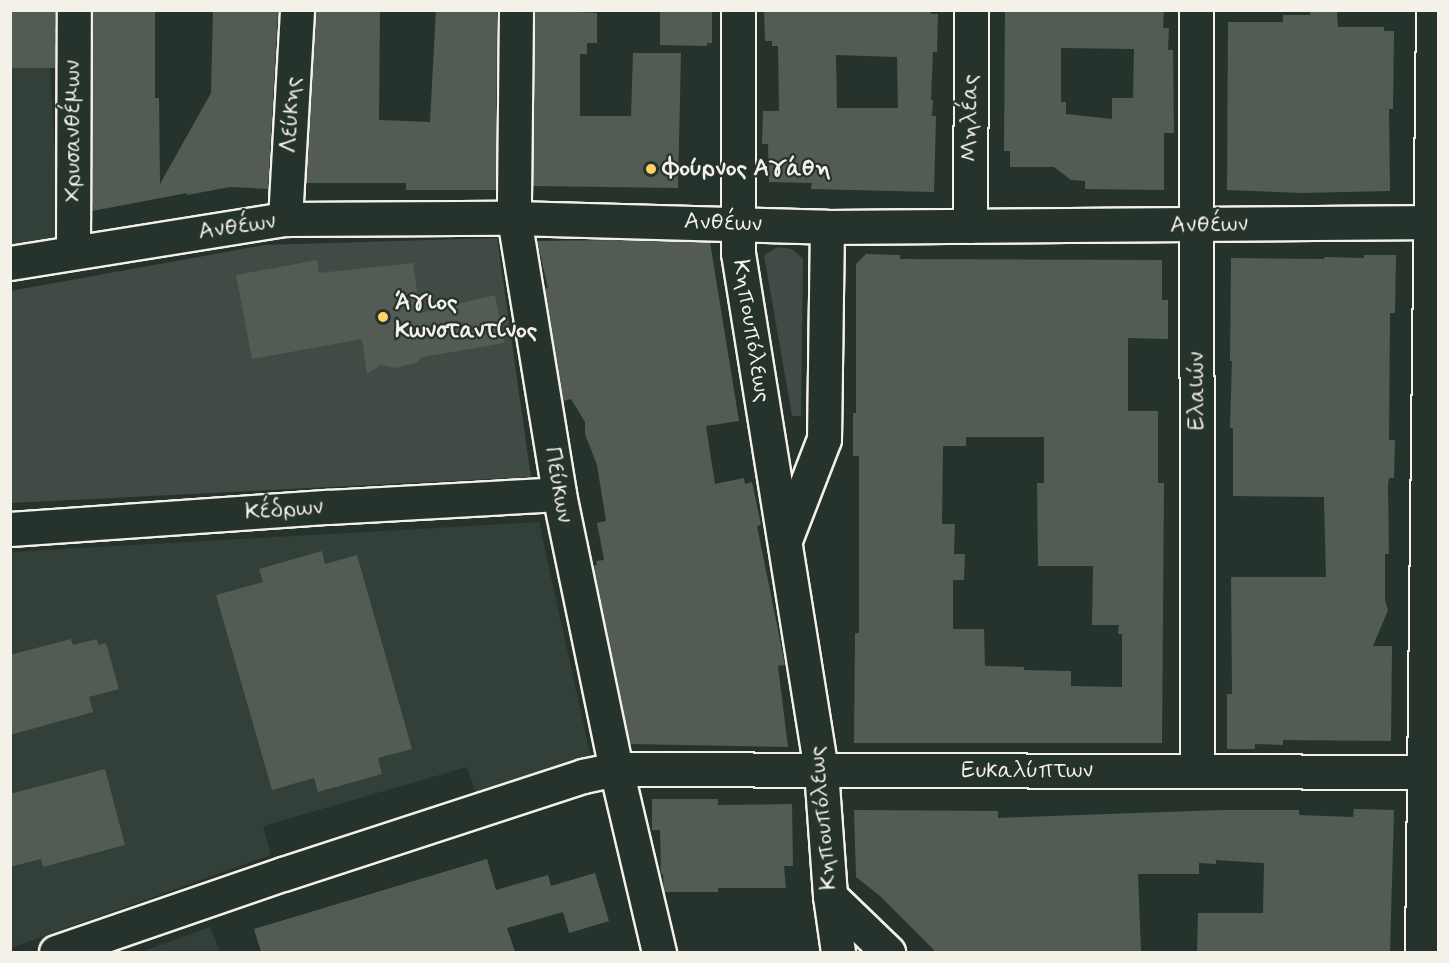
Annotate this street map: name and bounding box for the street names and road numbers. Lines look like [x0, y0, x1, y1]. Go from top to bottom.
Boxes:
street label: Χρυσανθέμων [59, 60, 87, 202]
street label: Μηλέας [956, 74, 984, 162]
street label: Λεύκης [275, 76, 307, 154]
street label: Ανθέων [196, 207, 278, 247]
street label: Ανθέων [684, 207, 762, 239]
street label: Ανθέων [1170, 210, 1248, 240]
street label: Κηπουπόλεως [725, 257, 777, 405]
street label: Ελαιών [1183, 352, 1211, 430]
street label: Πεύκων [537, 445, 579, 525]
street label: Κέδρων [244, 493, 324, 527]
street label: Κηπουπόλεως [802, 745, 844, 891]
street label: Ευκαλύπτων [961, 757, 1093, 785]

